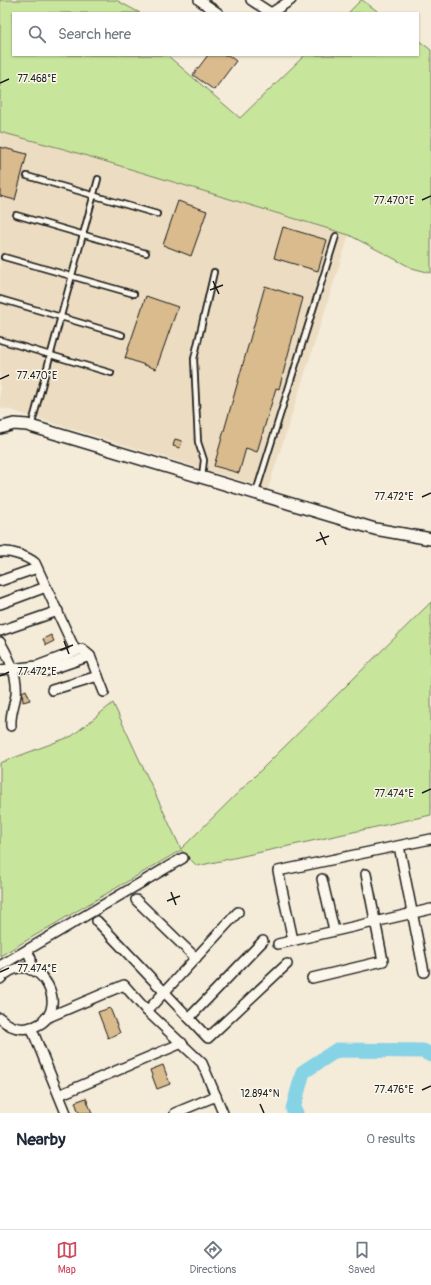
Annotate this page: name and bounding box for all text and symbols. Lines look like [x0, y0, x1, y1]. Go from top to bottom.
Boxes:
search box [12, 12, 419, 56]
icon: search [26, 23, 48, 45]
text: Search here [58, 25, 131, 44]
text: 77.468°E [17, 73, 57, 85]
text: 77.470°E [374, 195, 414, 207]
text: 77.470°E [17, 370, 57, 382]
text: 77.472°E [374, 491, 414, 503]
text: 77.472°E [17, 666, 57, 678]
text: 77.474°E [374, 788, 414, 800]
text: 77.474°E [17, 963, 57, 975]
text: 77.476°E [374, 1084, 414, 1096]
text: 12.894°N [241, 1088, 280, 1100]
text: Nearby [16, 1129, 65, 1150]
text: 0 results [366, 1131, 415, 1147]
tab: Map [56, 1239, 78, 1276]
tab: Directions [190, 1239, 236, 1276]
tab: Saved [348, 1239, 375, 1276]

